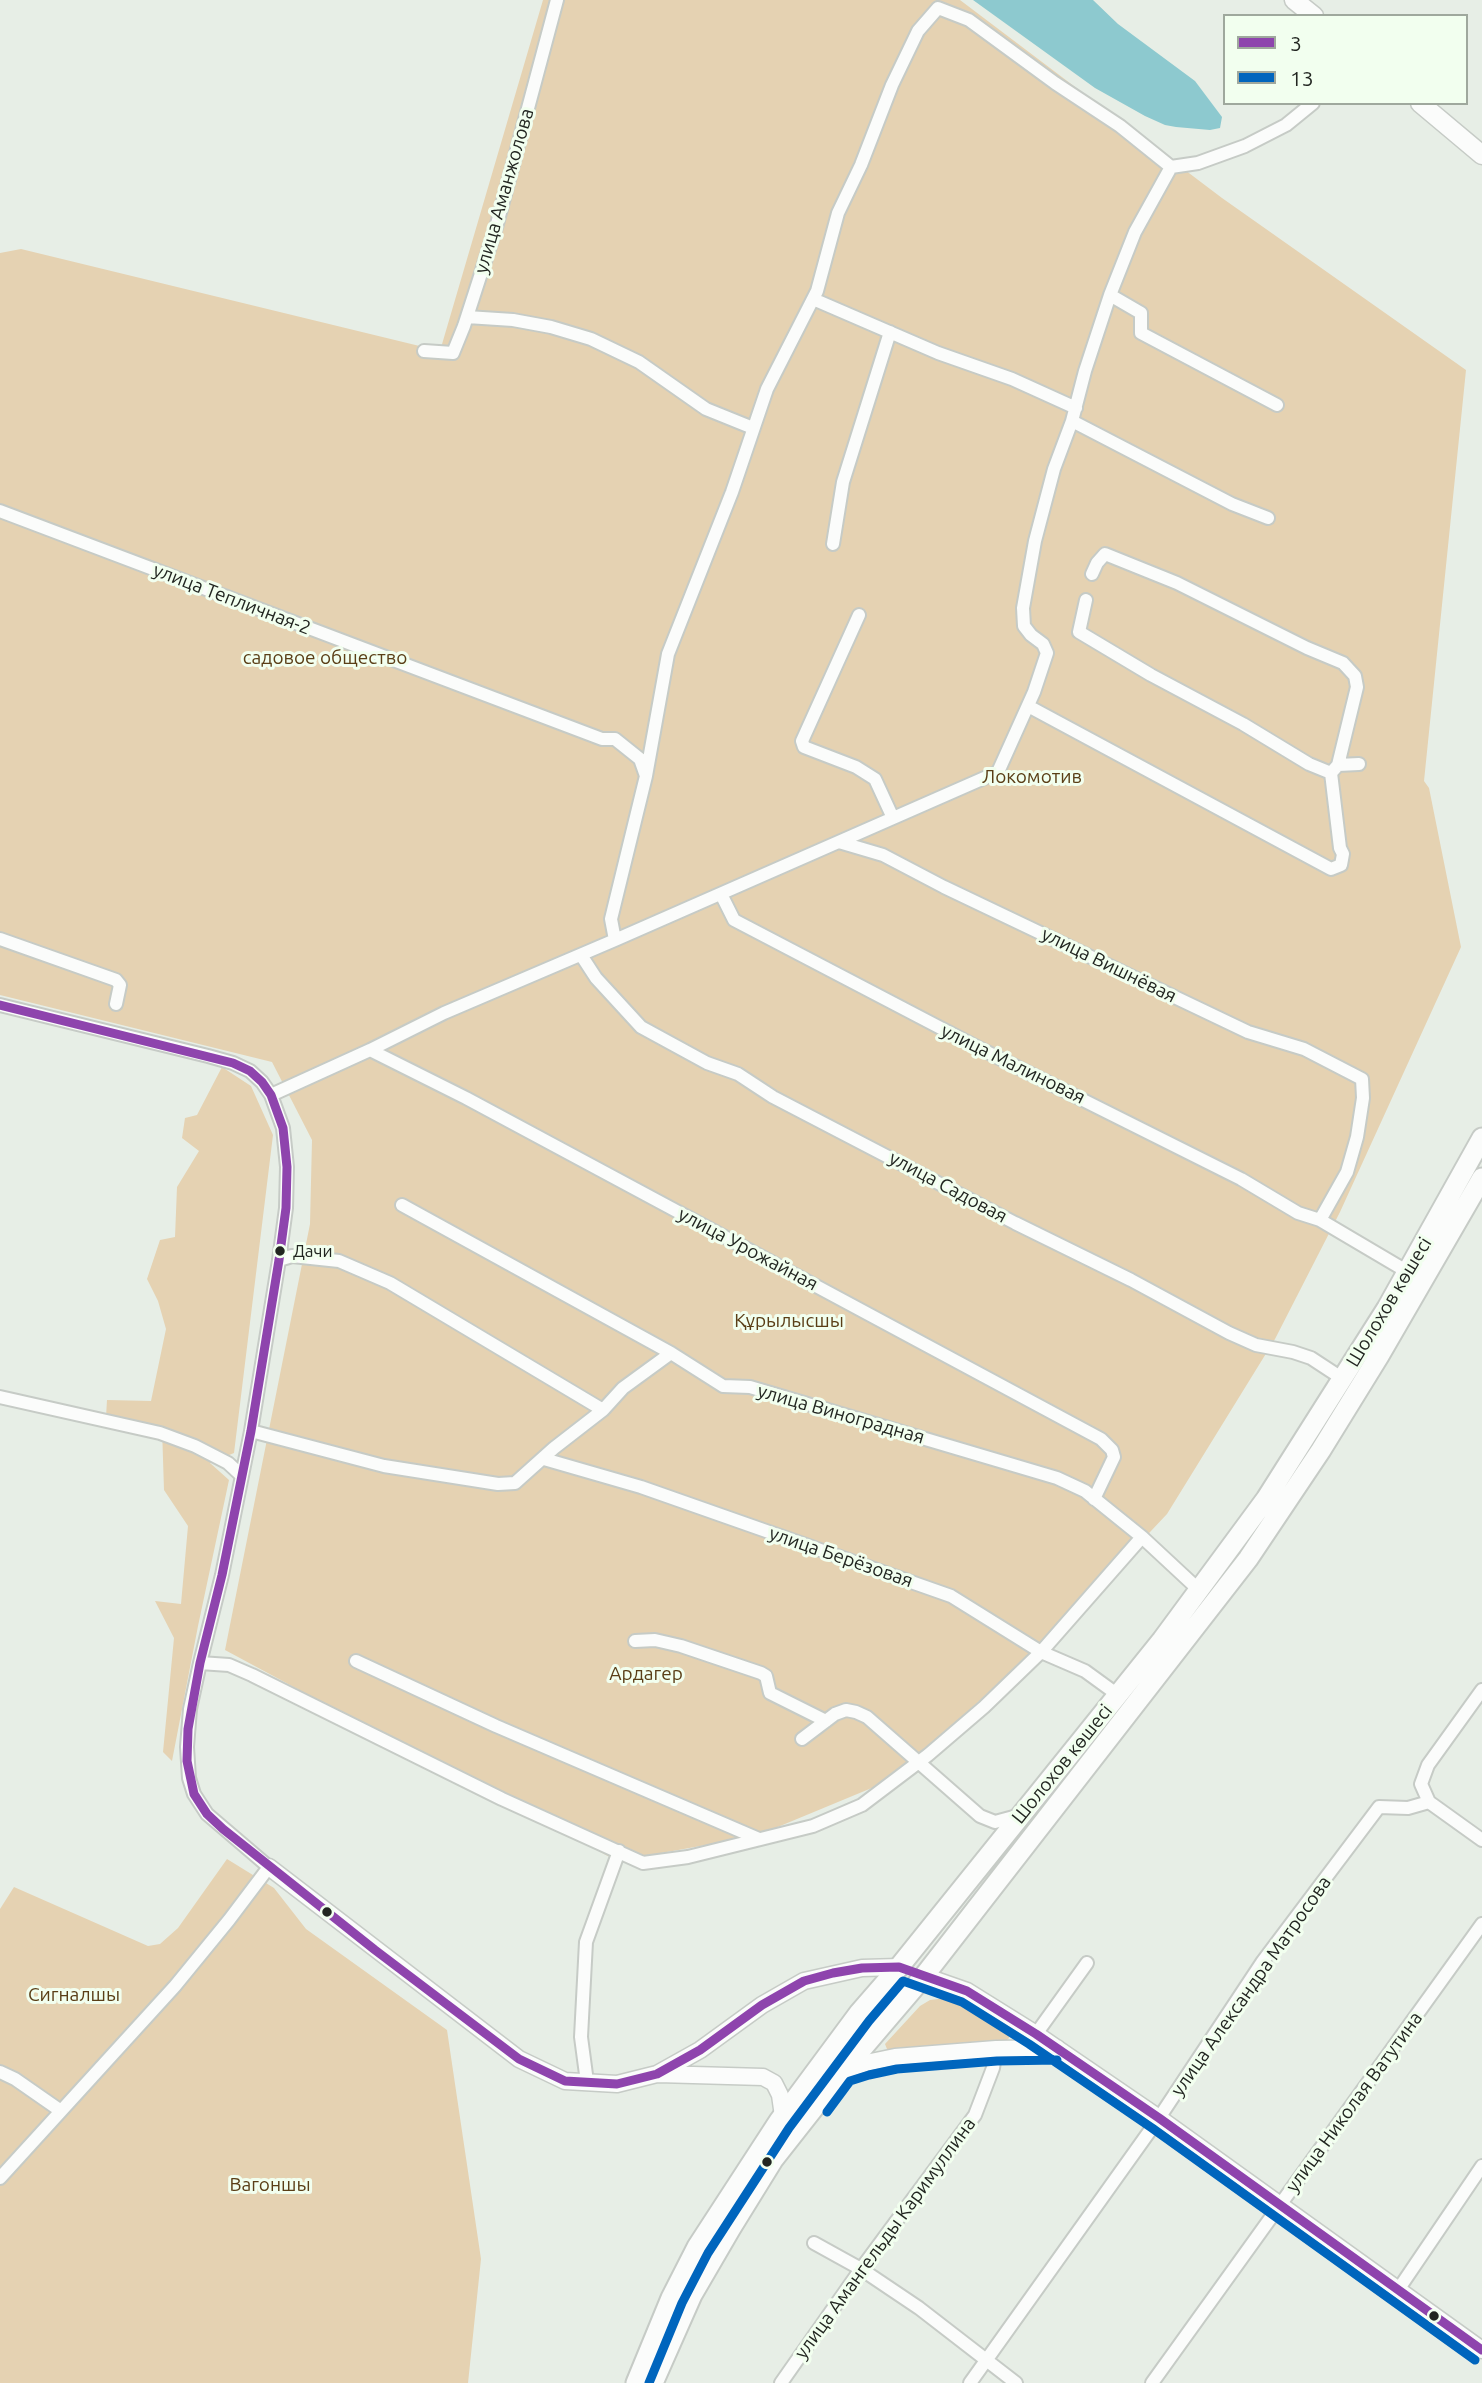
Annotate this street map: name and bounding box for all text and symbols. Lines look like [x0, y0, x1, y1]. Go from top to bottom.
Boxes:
legend [1223, 14, 1468, 105]
text: 3 [1290, 31, 1302, 55]
text: 13 [1290, 66, 1314, 90]
street label: улица Аманжолова [470, 106, 538, 276]
street label: улица Тепличная-2 [150, 558, 314, 640]
park label: садовое общество [243, 647, 407, 669]
park label: Локомотив [982, 766, 1082, 788]
street label: улица Вишнёвая [1038, 923, 1180, 1007]
street label: улица Малиновая [937, 1019, 1089, 1109]
street label: улица Садовая [885, 1146, 1011, 1228]
street label: улица Урожайная [674, 1203, 822, 1295]
street label: Шолохов көшесі [1341, 1233, 1437, 1371]
place label: Дачи [293, 1241, 333, 1261]
marker: Дачи [273, 1244, 287, 1258]
park label: Құрылысшы [734, 1310, 844, 1332]
street label: улица Виноградная [755, 1379, 927, 1449]
street label: улица Берёзовая [766, 1522, 916, 1592]
park label: Ардагер [609, 1663, 683, 1685]
street label: Шолохов көшесі [1007, 1700, 1117, 1828]
street label: улица Александра Матросова [1166, 1872, 1336, 2100]
unlabelled marker [320, 1905, 334, 1919]
park label: Сигналшы [28, 1984, 120, 2006]
street label: улица Николая Ватутина [1281, 2007, 1427, 2197]
street label: улица Амангельды Каримуллина [790, 2113, 980, 2363]
unlabelled marker [760, 2155, 774, 2169]
park label: Вагоншы [229, 2174, 311, 2196]
unlabelled marker [1427, 2309, 1441, 2323]

